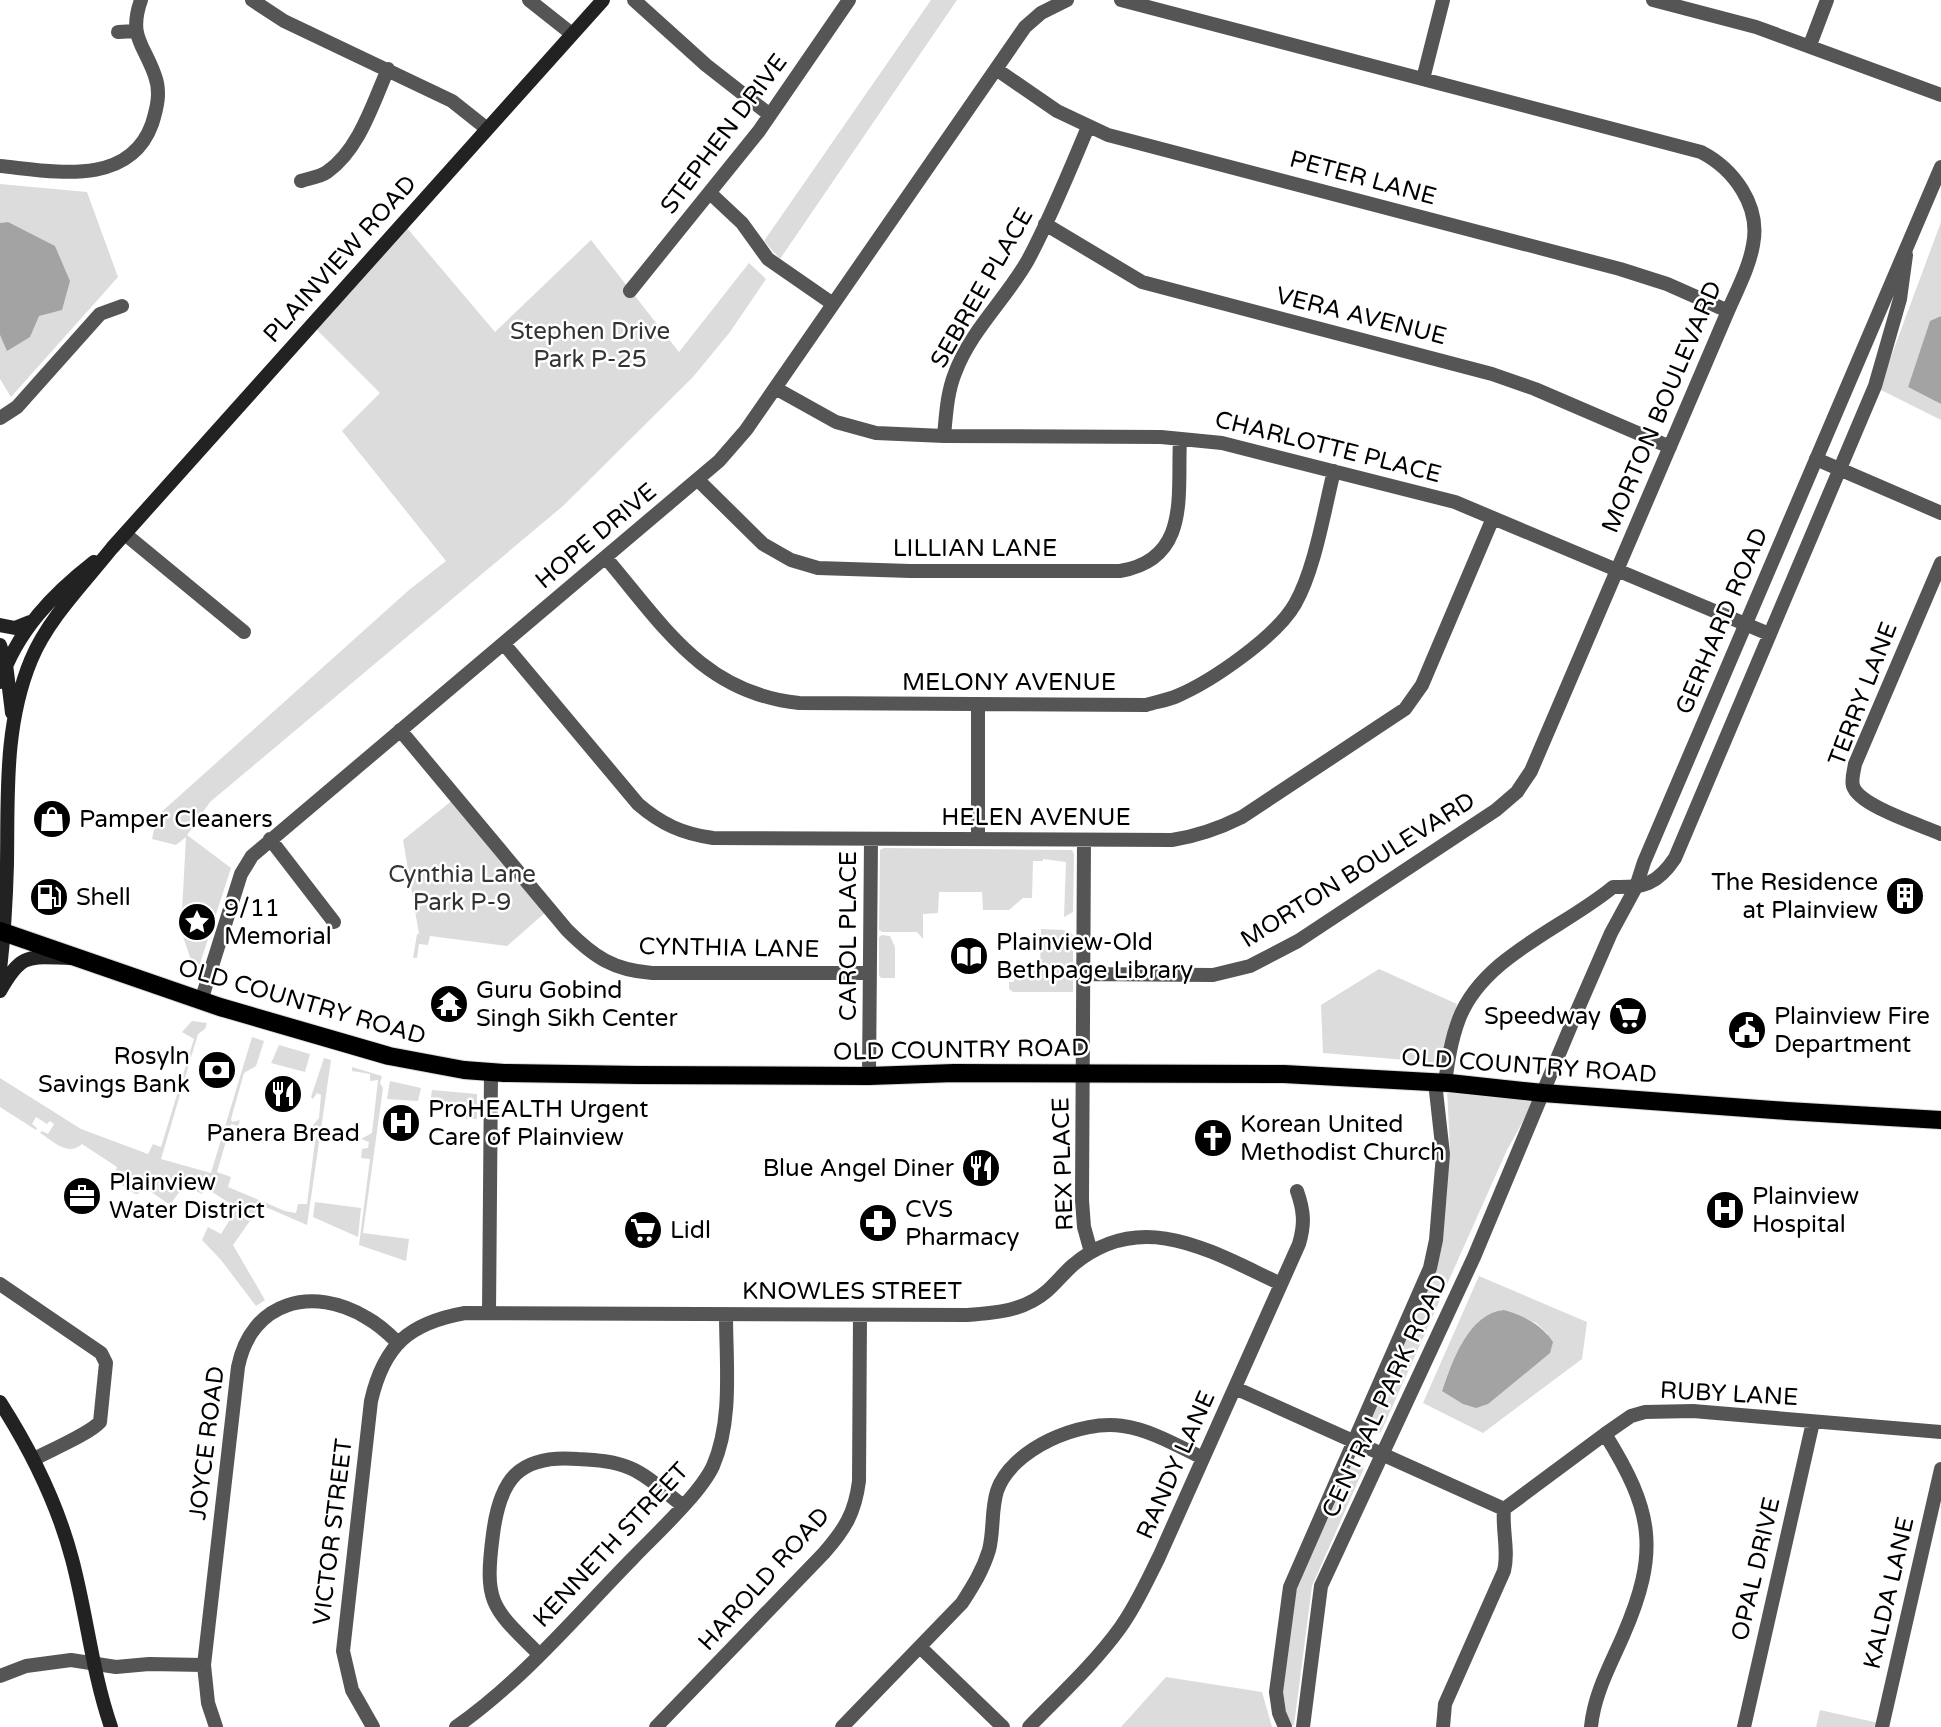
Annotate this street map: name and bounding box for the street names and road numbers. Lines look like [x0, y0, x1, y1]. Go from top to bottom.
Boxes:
street label: STEPHEN DRIVE [654, 48, 794, 220]
street label: PETER LANE [1287, 145, 1439, 211]
street label: PLAINVIEW ROAD [257, 169, 423, 349]
street label: SEBREE PLACE [925, 203, 1039, 373]
street label: MORTON BOULEVARD [1596, 277, 1728, 537]
street label: VERA AVENUE [1273, 281, 1449, 351]
street label: CHARLOTTE PLACE [1212, 405, 1444, 489]
street label: HOPE DRIVE [530, 477, 662, 595]
street label: GERHARD ROAD [1670, 523, 1774, 719]
street label: LILLIAN LANE [893, 534, 1057, 563]
street label: TERRY LANE [1822, 618, 1904, 770]
street label: MELONY AVENUE [902, 668, 1116, 697]
street label: MORTON BOULEVARD [1235, 786, 1481, 954]
street label: HELEN AVENUE [941, 803, 1131, 832]
street label: CAROL PLACE [834, 851, 863, 1021]
street label: CYNTHIA LANE [638, 932, 820, 964]
street label: OLD COUNTRY ROAD [175, 953, 429, 1051]
street label: OLD COUNTRY ROAD [833, 1033, 1089, 1067]
street label: OLD COUNTRY ROAD [1400, 1043, 1658, 1089]
street label: REX PLACE [1046, 1097, 1080, 1231]
street label: CENTRAL PARK ROAD [1316, 1270, 1454, 1522]
street label: KNOWLES STREET [742, 1277, 962, 1306]
street label: JOYCE ROAD [183, 1364, 231, 1522]
street label: RUBY LANE [1659, 1376, 1799, 1412]
street label: RANDY LANE [1130, 1387, 1222, 1543]
street label: VICTOR STREET [307, 1437, 359, 1627]
street label: KENNETH STREET [527, 1456, 695, 1634]
street label: OPAL DRIVE [1725, 1494, 1787, 1644]
street label: HAROLD ROAD [692, 1501, 836, 1657]
street label: KALDA LANE [1857, 1514, 1921, 1672]

